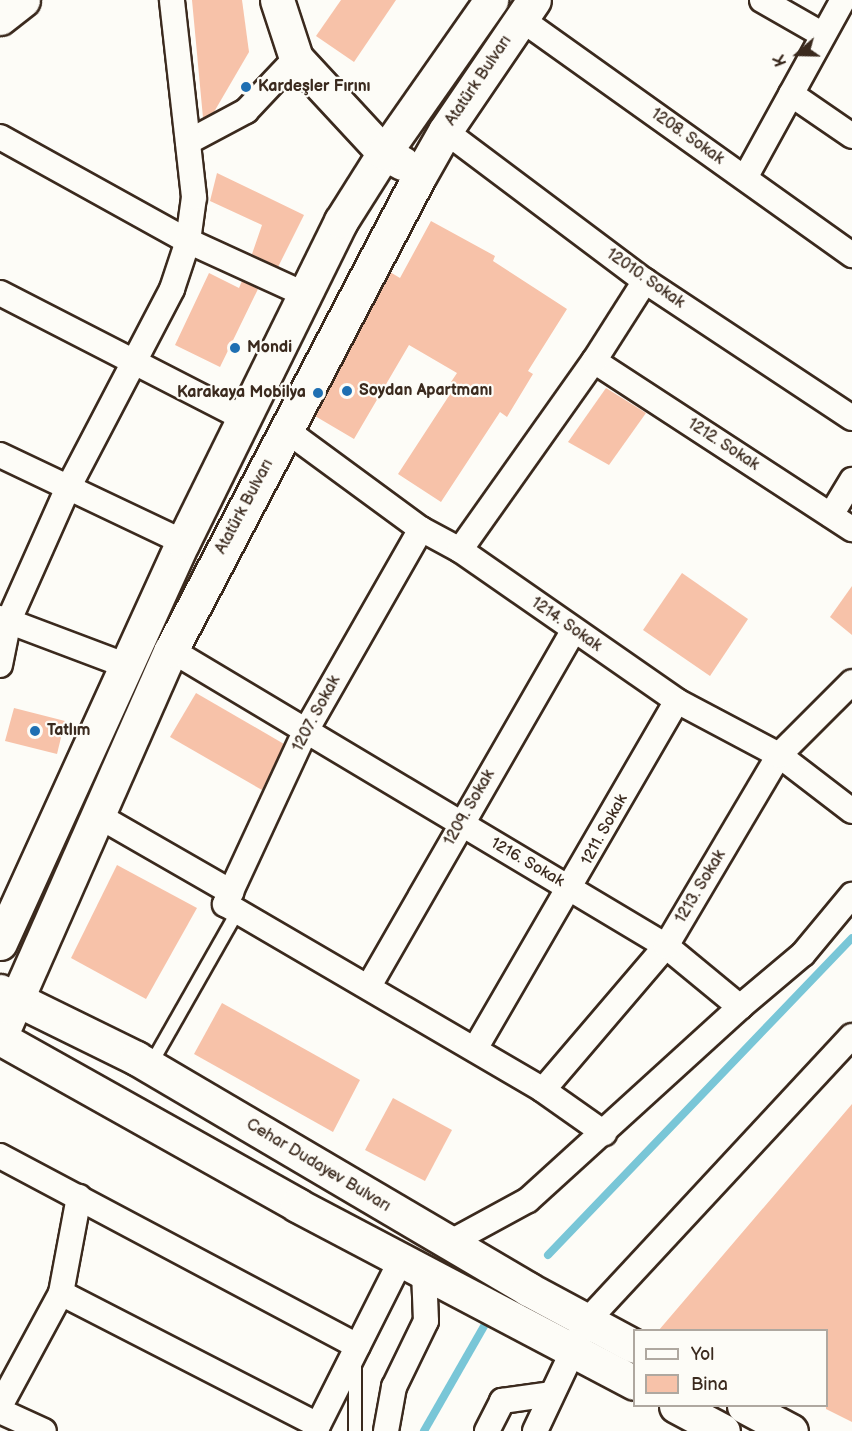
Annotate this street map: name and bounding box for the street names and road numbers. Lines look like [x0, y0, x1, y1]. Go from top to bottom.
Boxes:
street label: Atatürk Bulvarı [442, 32, 516, 130]
street label: 1208. Sokak [647, 105, 727, 169]
street label: 12010. Sokak [602, 245, 688, 313]
street label: 1212. Sokak [684, 415, 762, 475]
street label: Atatürk Bulvarı [212, 456, 278, 558]
street label: 1214. Sokak [527, 594, 605, 656]
street label: 1207. Sokak [289, 673, 345, 755]
street label: 1209. Sokak [440, 766, 500, 850]
street label: 1211. Sokak [578, 791, 632, 869]
street label: 1216. Sokak [487, 834, 567, 892]
street label: 1213. Sokak [672, 847, 730, 927]
street label: Cehar Dudayev Bulvarı [242, 1115, 394, 1217]

